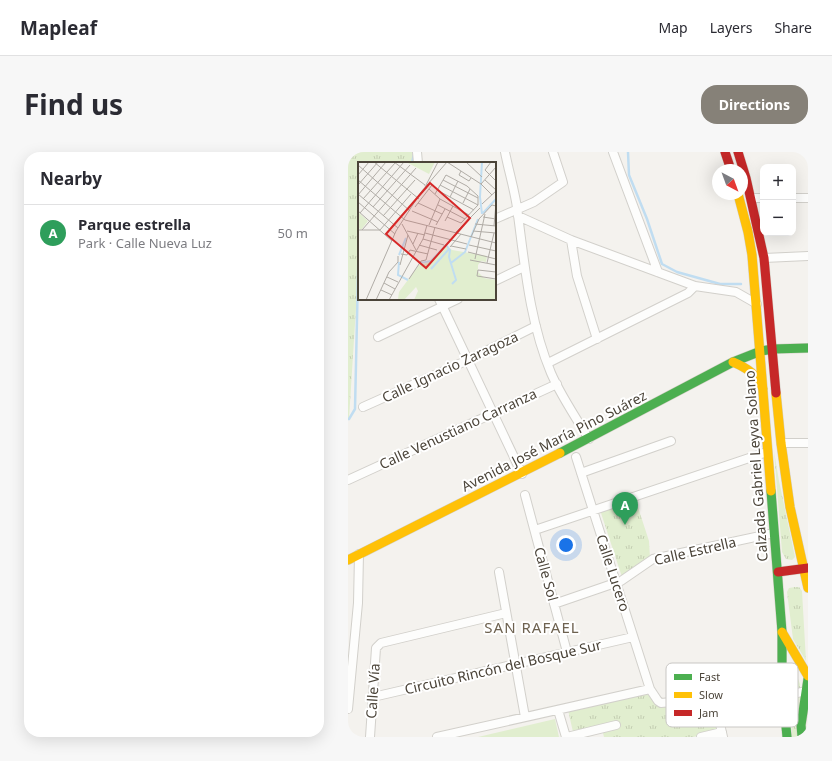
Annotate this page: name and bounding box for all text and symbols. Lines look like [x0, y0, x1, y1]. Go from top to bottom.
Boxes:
text: Mapleaf [20, 15, 97, 41]
text: Map [659, 18, 688, 37]
text: Layers [710, 18, 752, 37]
text: Share [774, 18, 812, 37]
text: Find us [24, 85, 123, 123]
button: Directions [701, 85, 808, 124]
inset map [358, 162, 496, 300]
north arrow [712, 164, 748, 200]
map controls [760, 164, 796, 236]
button: + [760, 164, 796, 200]
text: Nearby [40, 167, 102, 190]
button: − [760, 200, 796, 236]
text: Parque estrella [78, 214, 191, 234]
text: A [49, 224, 58, 242]
text: 50 m [278, 224, 308, 242]
text: Park · Calle Nueva Luz [78, 234, 212, 252]
street label: Calle Ignacio Zaragoza [379, 327, 521, 407]
street label: Calzada Gabriel Leyva Solano [739, 370, 772, 562]
street label: Calle Venustiano Carranza [376, 384, 540, 473]
street label: Avenida José María Pino Suárez [458, 385, 650, 496]
pin: A [612, 492, 638, 525]
street label: Calle Lucero [592, 532, 635, 614]
street label: Calle Estrella [652, 532, 738, 569]
your location [556, 535, 576, 555]
street label: Calle Sol [530, 545, 563, 603]
district label: SAN RAFAEL [484, 617, 580, 637]
street label: Circuito Rincón del Bosque Sur [403, 635, 603, 698]
street label: Calle Vía [361, 663, 384, 719]
legend [666, 663, 798, 727]
text: Fast [699, 669, 720, 684]
text: Slow [699, 687, 723, 702]
text: Jam [698, 705, 718, 720]

